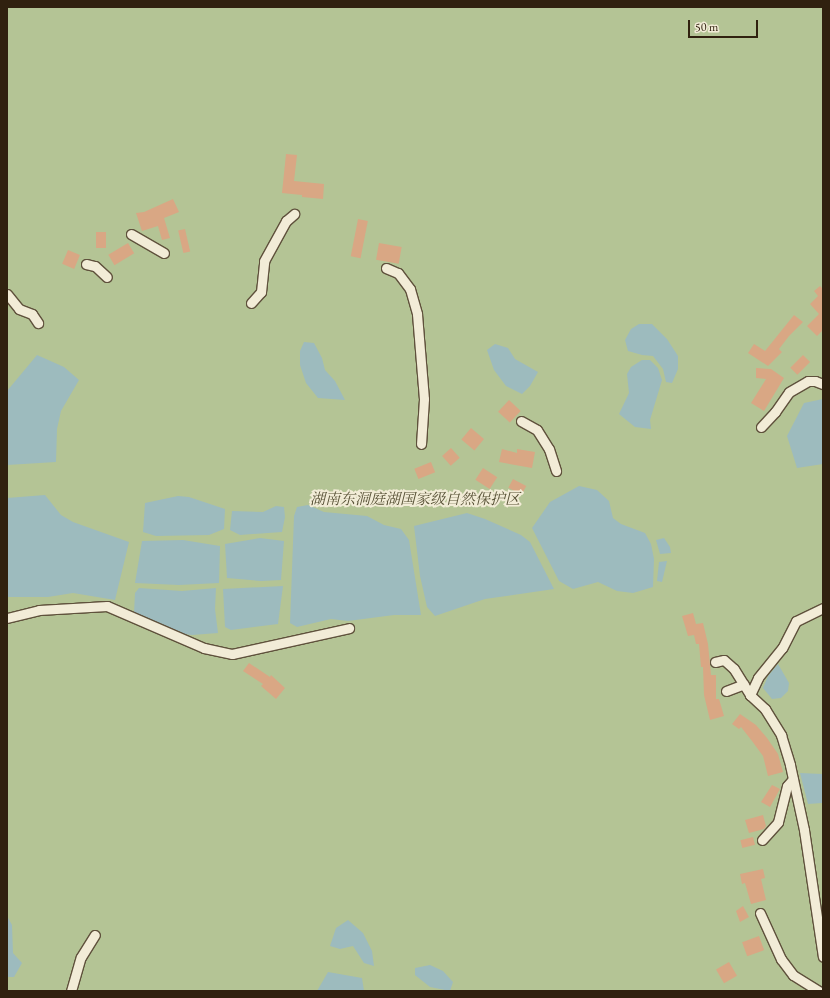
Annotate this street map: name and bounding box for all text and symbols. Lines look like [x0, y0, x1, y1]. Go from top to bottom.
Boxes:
scale bar [690, 12, 760, 38]
text: 50 m [695, 19, 718, 35]
park label: 湖南东洞庭湖国家级自然保护区 [310, 490, 520, 508]

